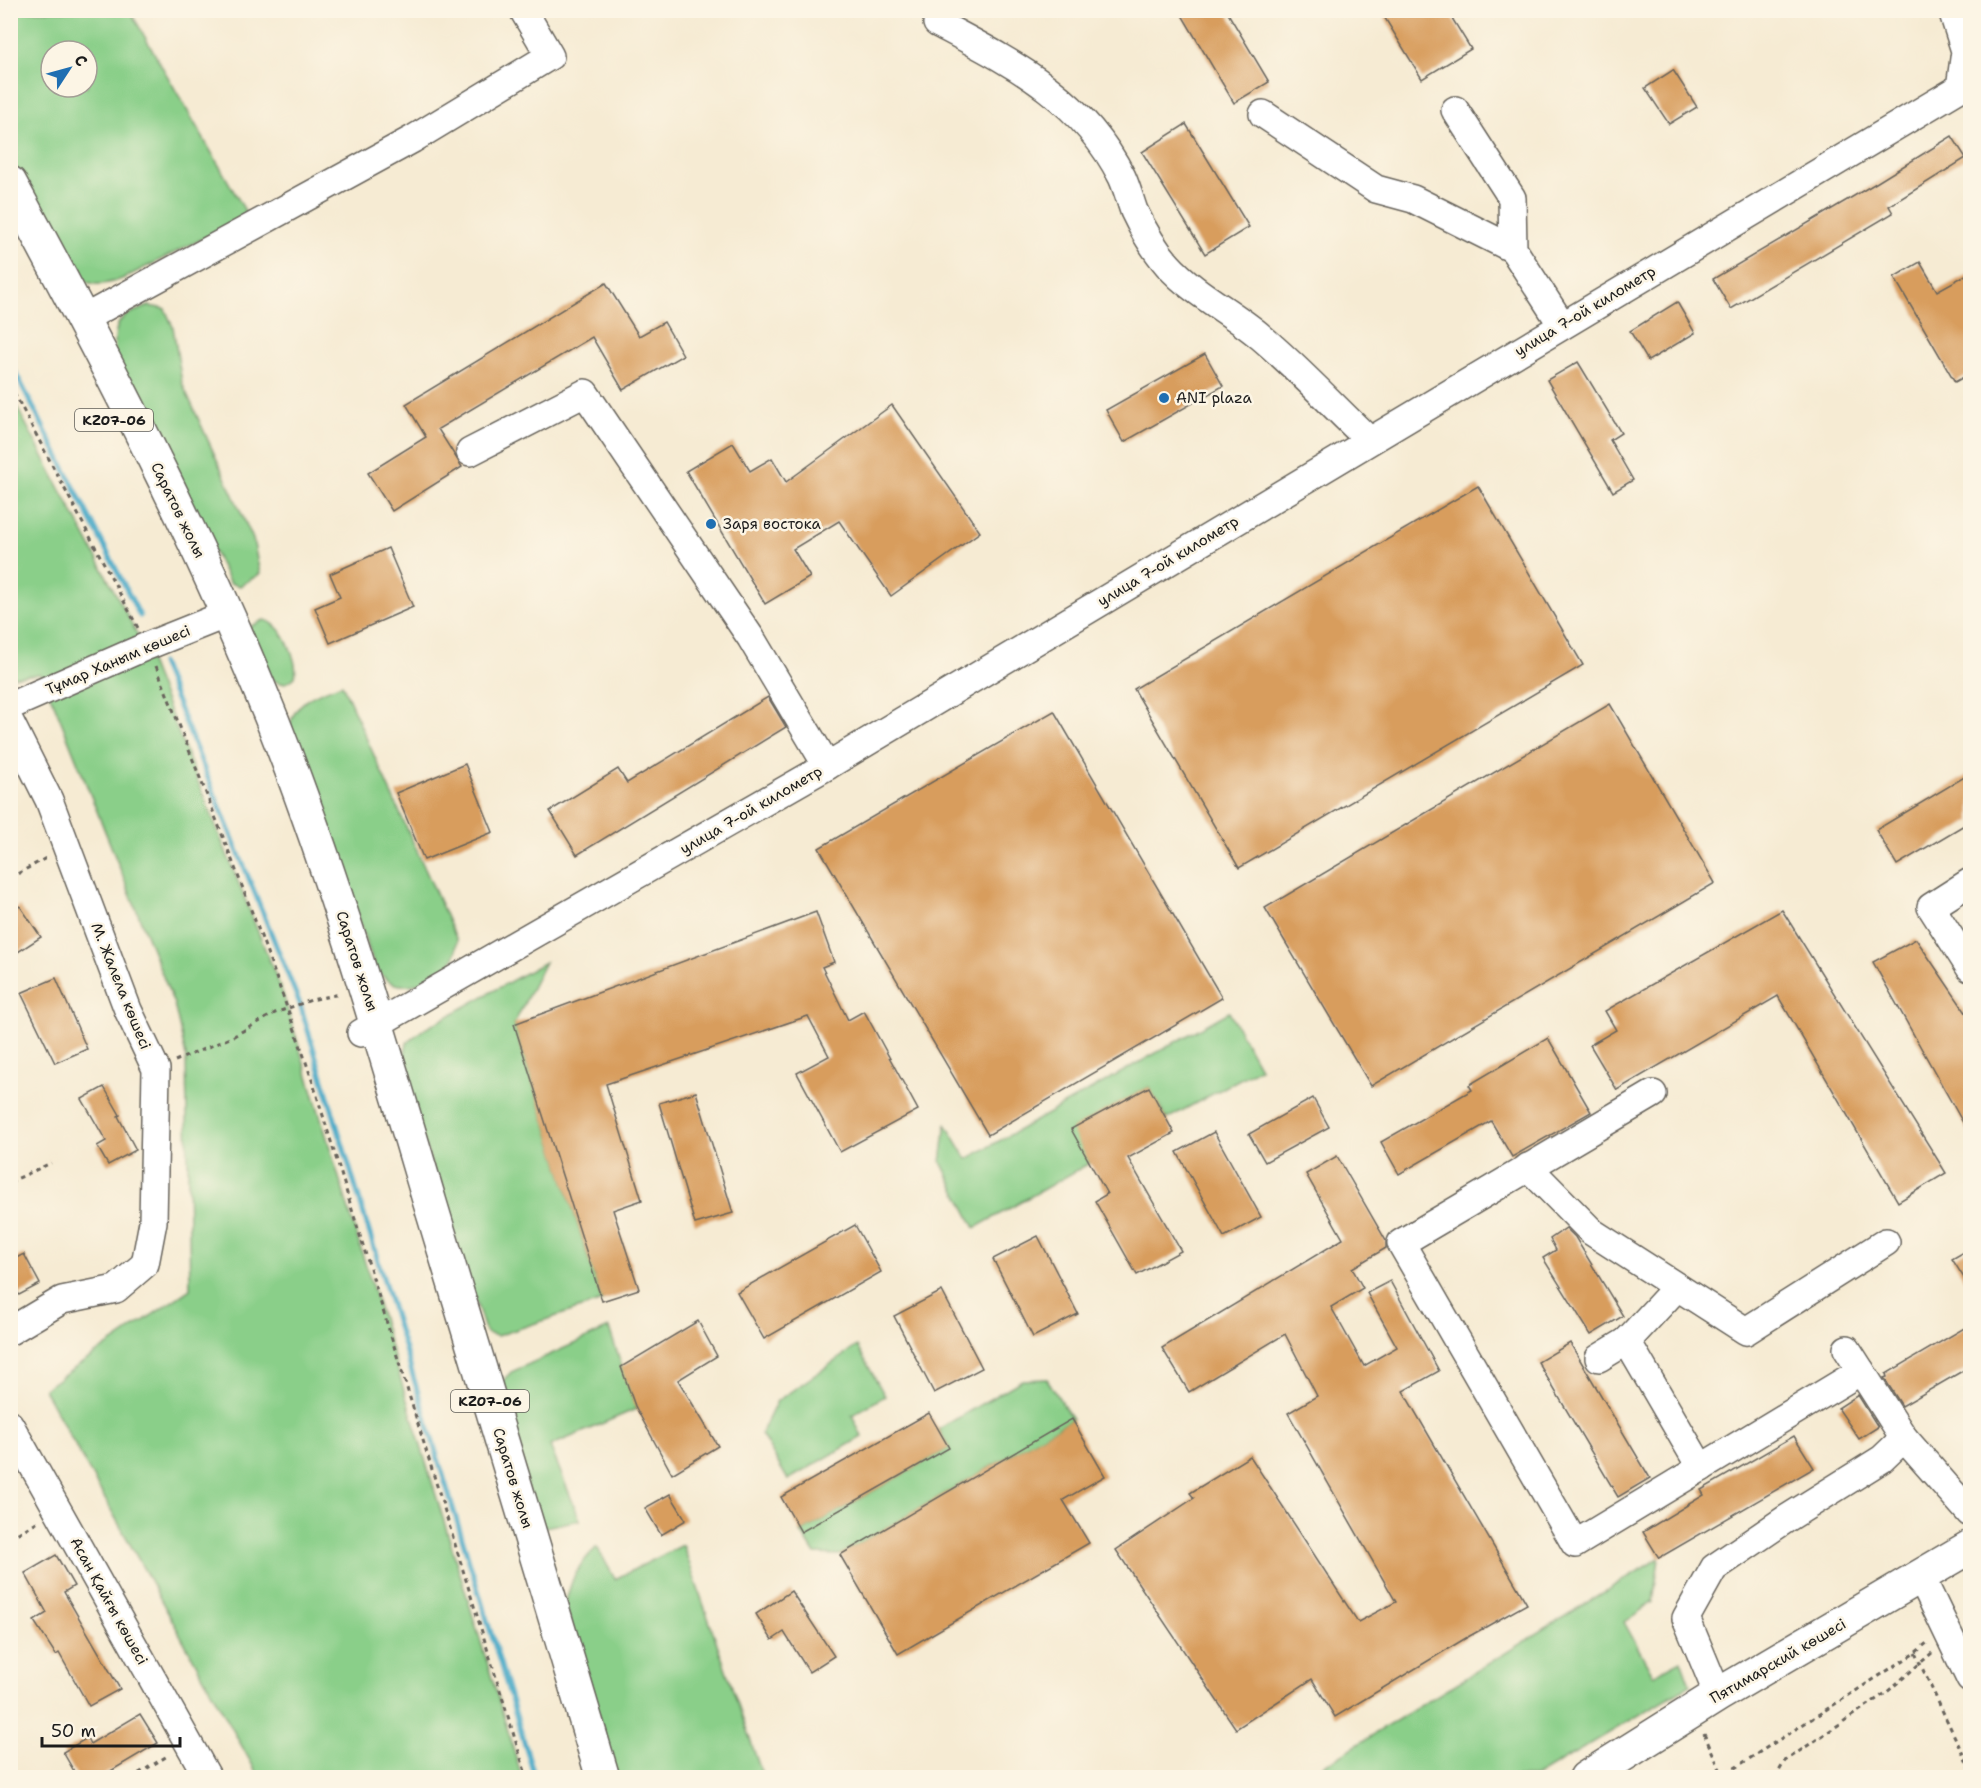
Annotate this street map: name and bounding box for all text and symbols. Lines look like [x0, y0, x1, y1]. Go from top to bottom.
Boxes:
north arrow [39, 39, 99, 99]
text: С [69, 50, 92, 71]
street label: улица 7-ой километр [1511, 261, 1659, 361]
place label: ANI plaza [1176, 388, 1252, 408]
marker: ANI plaza [1157, 391, 1171, 405]
road number: KZ07-06 [75, 409, 153, 431]
street label: Саратов жолы [146, 459, 210, 561]
street label: улица 7-ой километр [1094, 511, 1242, 611]
place label: Заря востока [723, 514, 821, 534]
marker: Заря востока [704, 517, 718, 531]
street label: Тұмар Ханым көшесі [43, 620, 193, 700]
street label: улица 7-ой километр [676, 761, 826, 859]
street label: Саратов жолы [331, 908, 383, 1014]
street label: М. Жалела көшесі [86, 920, 156, 1052]
road number: KZ07-06 [451, 1390, 529, 1412]
street label: Саратов жолы [488, 1425, 538, 1531]
street label: Асан Қайғы көшесі [66, 1534, 152, 1668]
street label: Пятимарский көшесі [1706, 1614, 1850, 1708]
scale bar [42, 1710, 180, 1748]
text: 50 m [51, 1719, 96, 1743]

